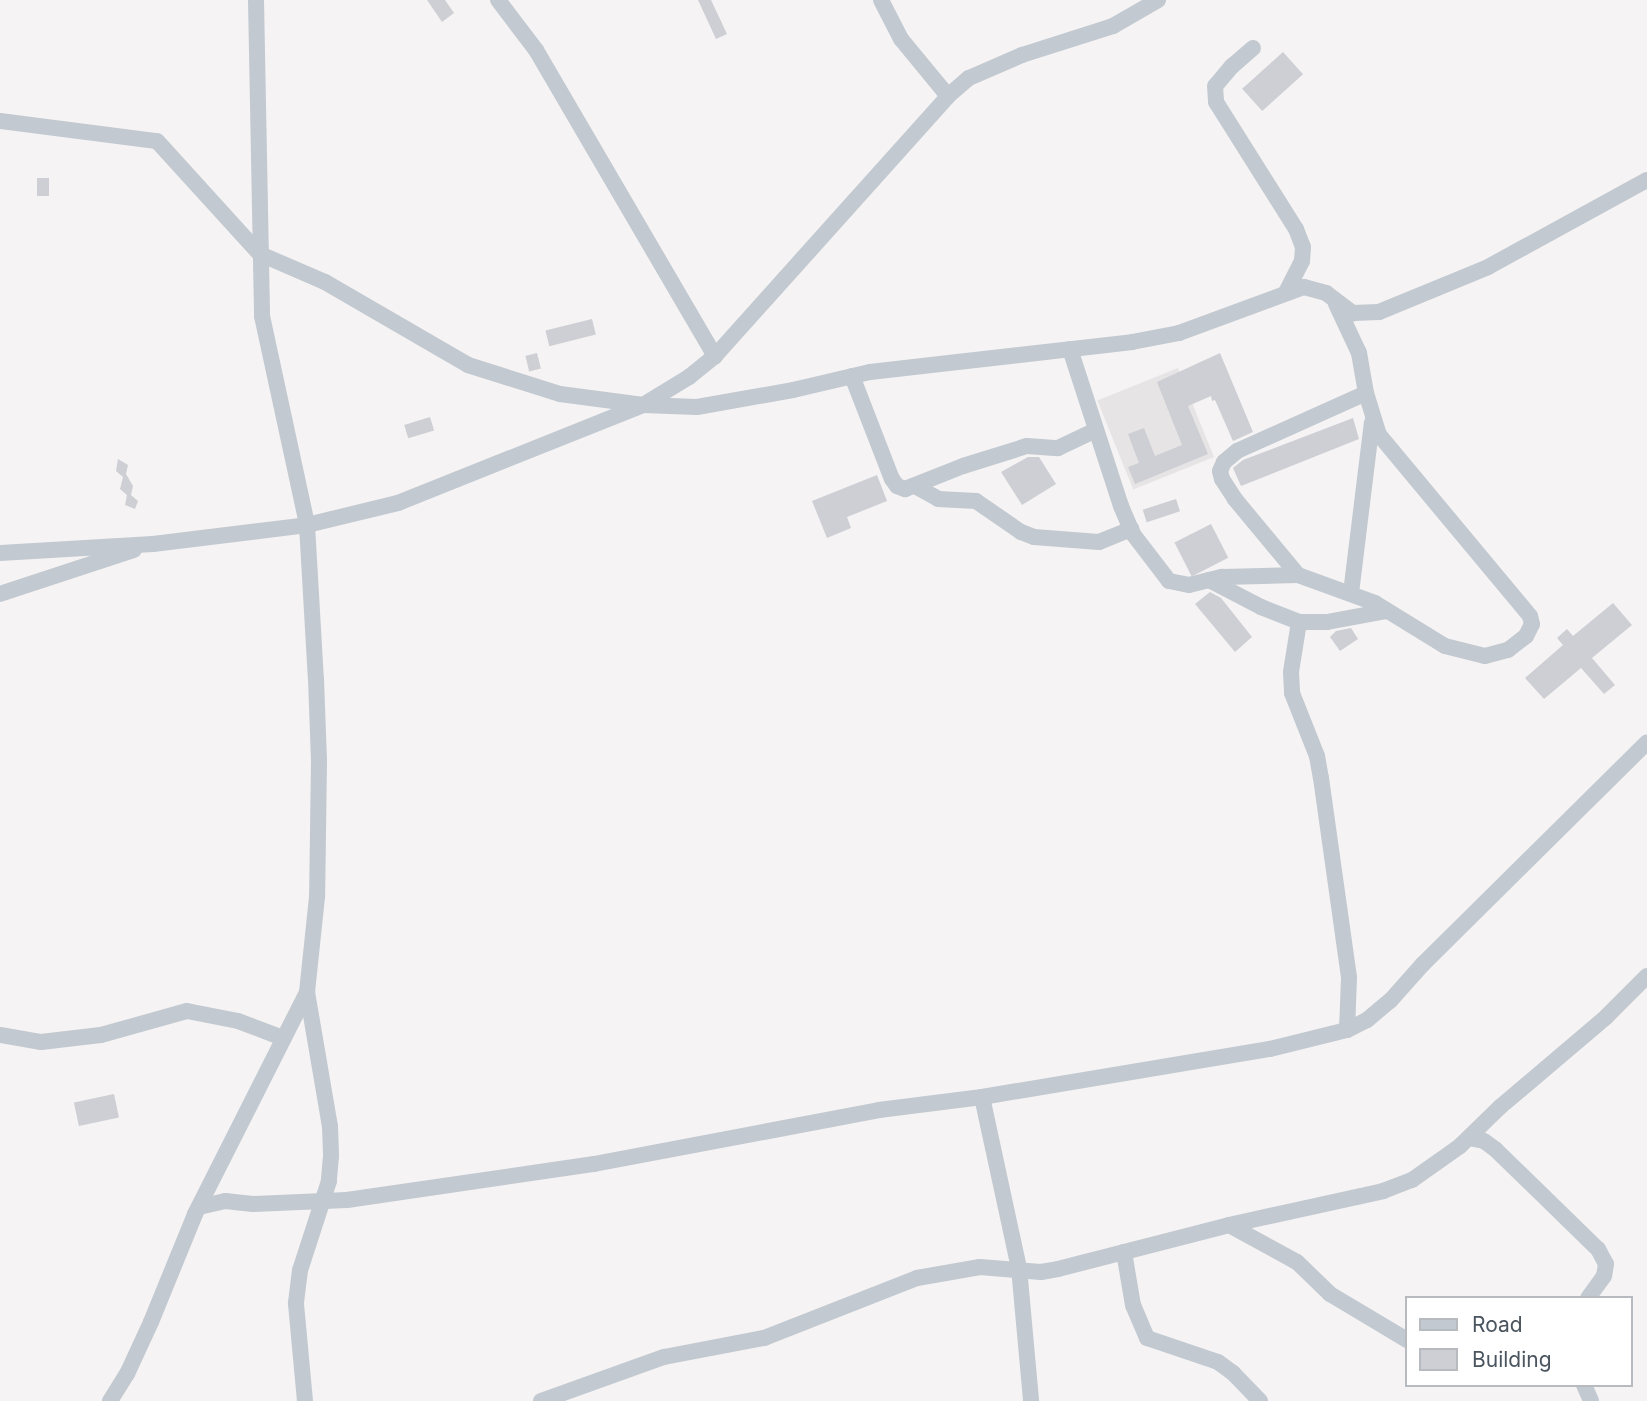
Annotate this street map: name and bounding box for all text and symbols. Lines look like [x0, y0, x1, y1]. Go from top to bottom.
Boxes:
legend [1406, 1296, 1633, 1387]
text: Road [1472, 1312, 1523, 1337]
text: Building [1472, 1347, 1552, 1372]

